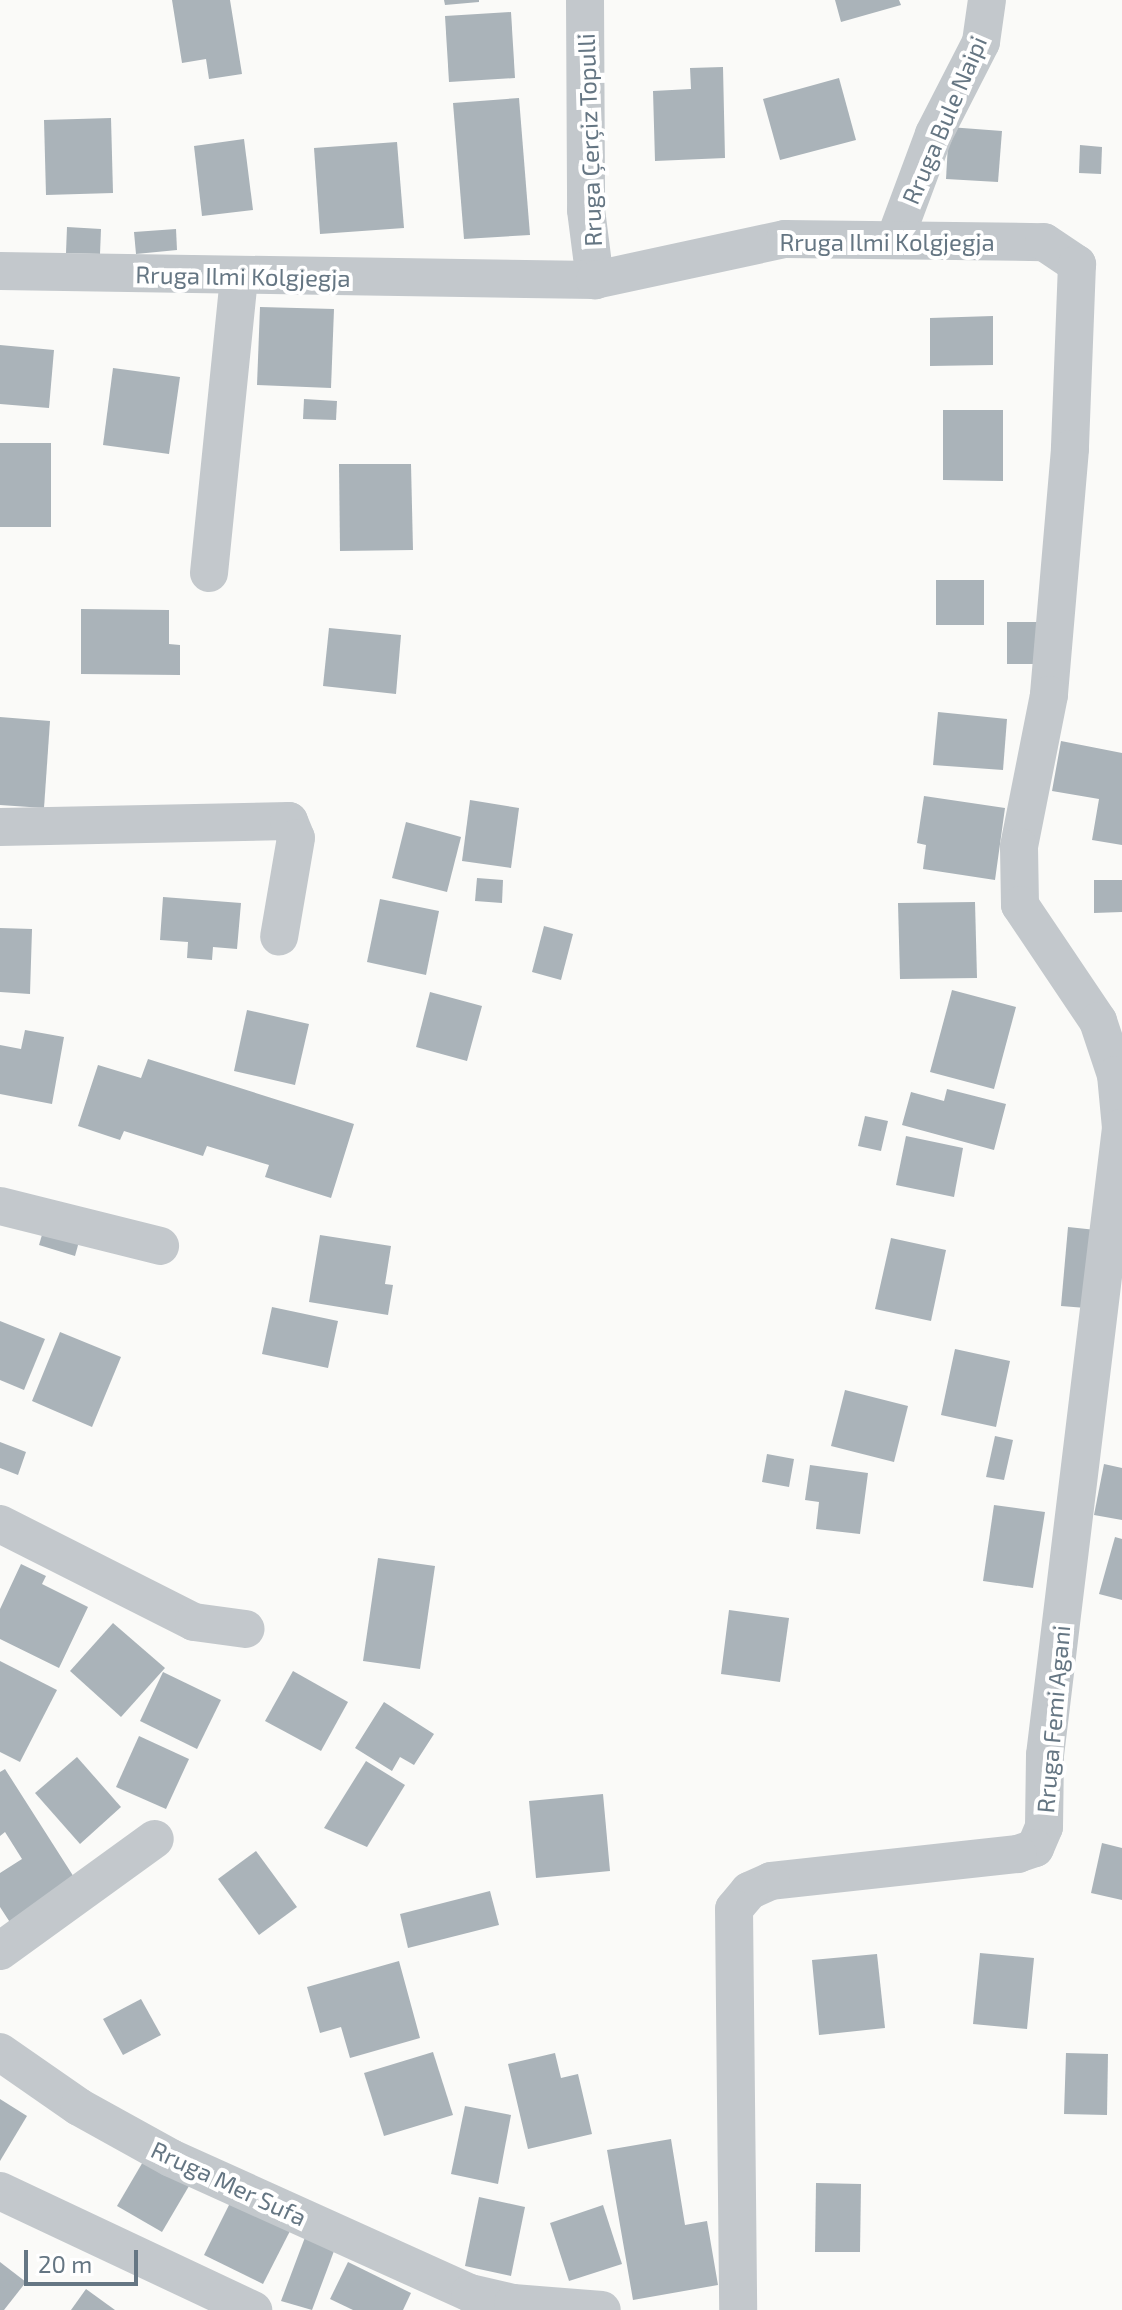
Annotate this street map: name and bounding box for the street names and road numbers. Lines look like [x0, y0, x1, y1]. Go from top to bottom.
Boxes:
street label: Rruga Bule Naipi [896, 32, 992, 208]
street label: Rruga Çerçiz Topulli [571, 33, 607, 247]
street label: Rruga Ilmi Kolgjegja [779, 228, 995, 256]
street label: Rruga Ilmi Kolgjegja [135, 260, 351, 292]
street label: Rruga Femi Agani [1030, 1624, 1076, 1814]
street label: Rruga Mer Sufa [147, 2134, 311, 2232]

